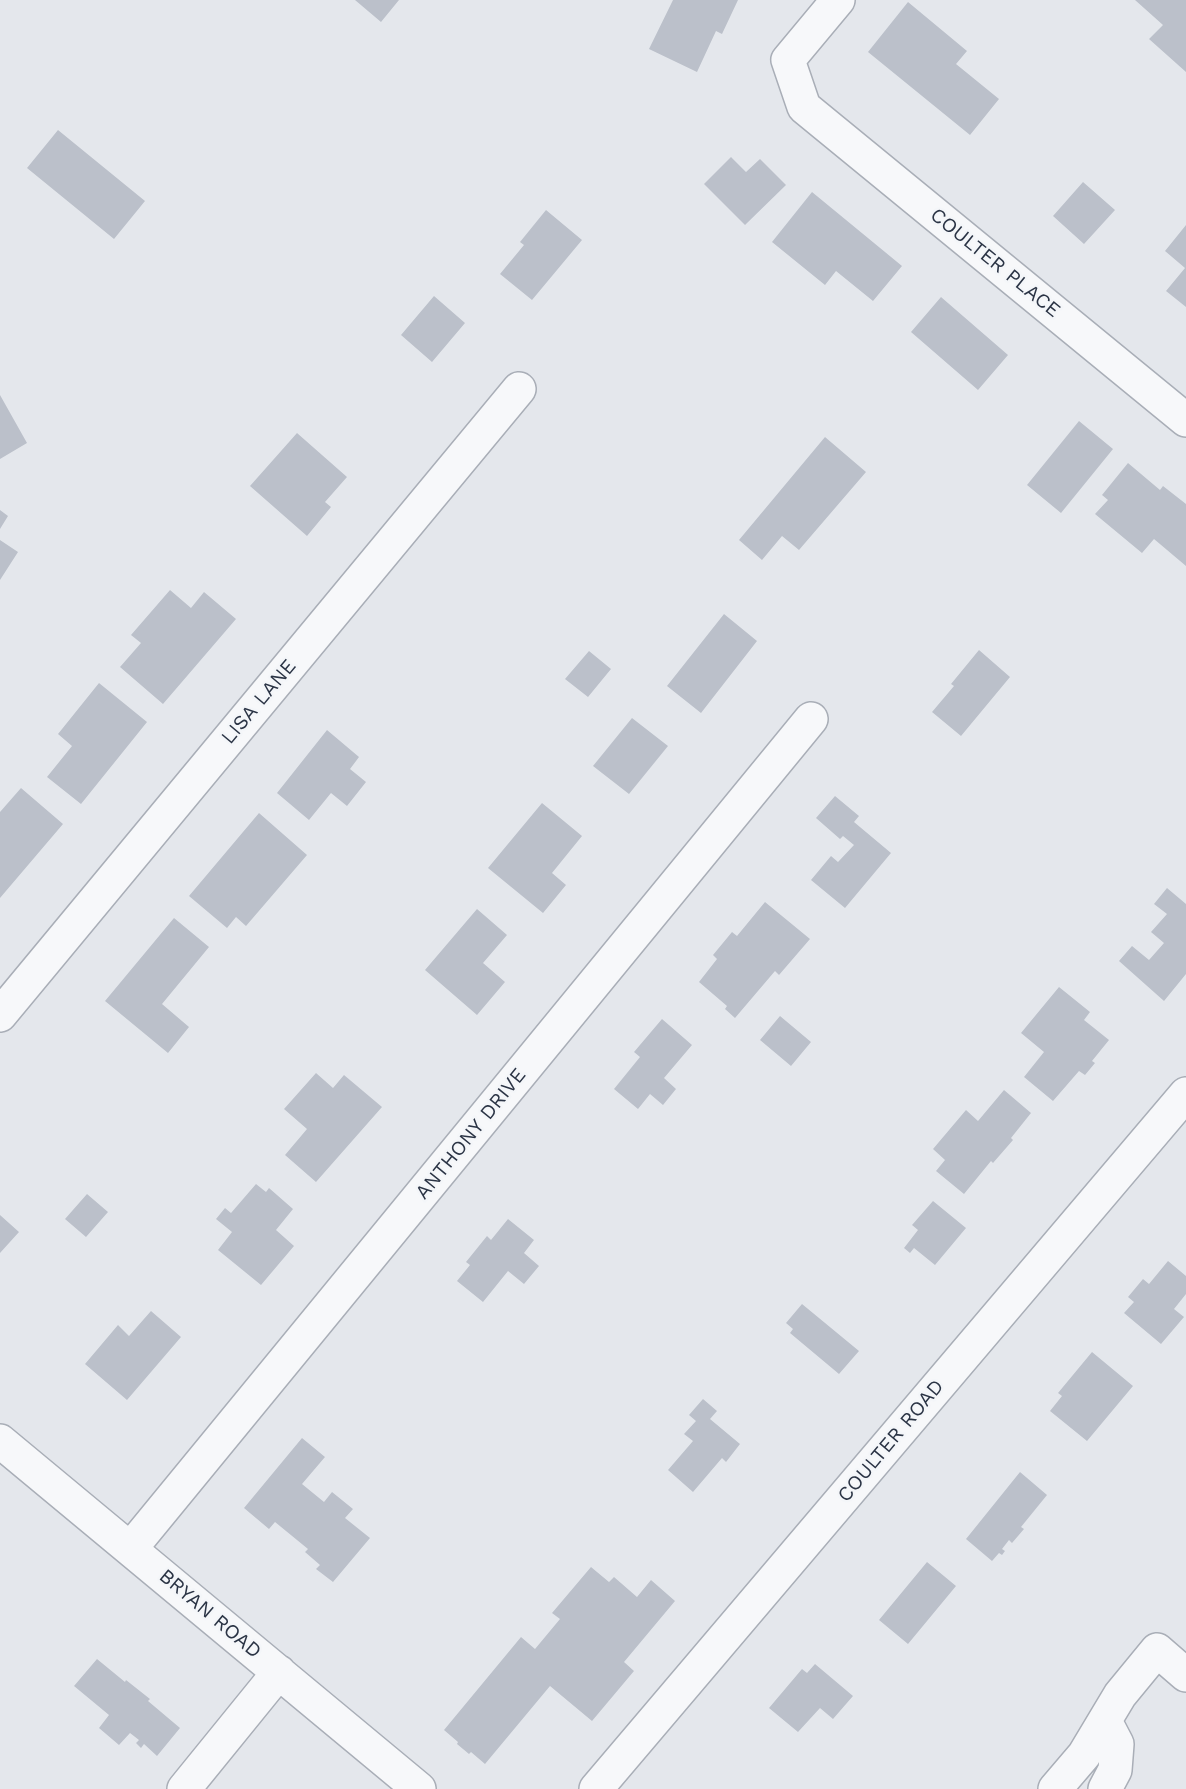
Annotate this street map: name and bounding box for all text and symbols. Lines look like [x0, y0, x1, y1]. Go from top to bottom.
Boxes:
street label: COULTER PLACE [925, 203, 1065, 323]
street label: LISA LANE [217, 655, 301, 749]
street label: ANTHONY DRIVE [411, 1064, 531, 1204]
street label: COULTER ROAD [833, 1375, 949, 1507]
street label: BRYAN ROAD [154, 1564, 266, 1664]

